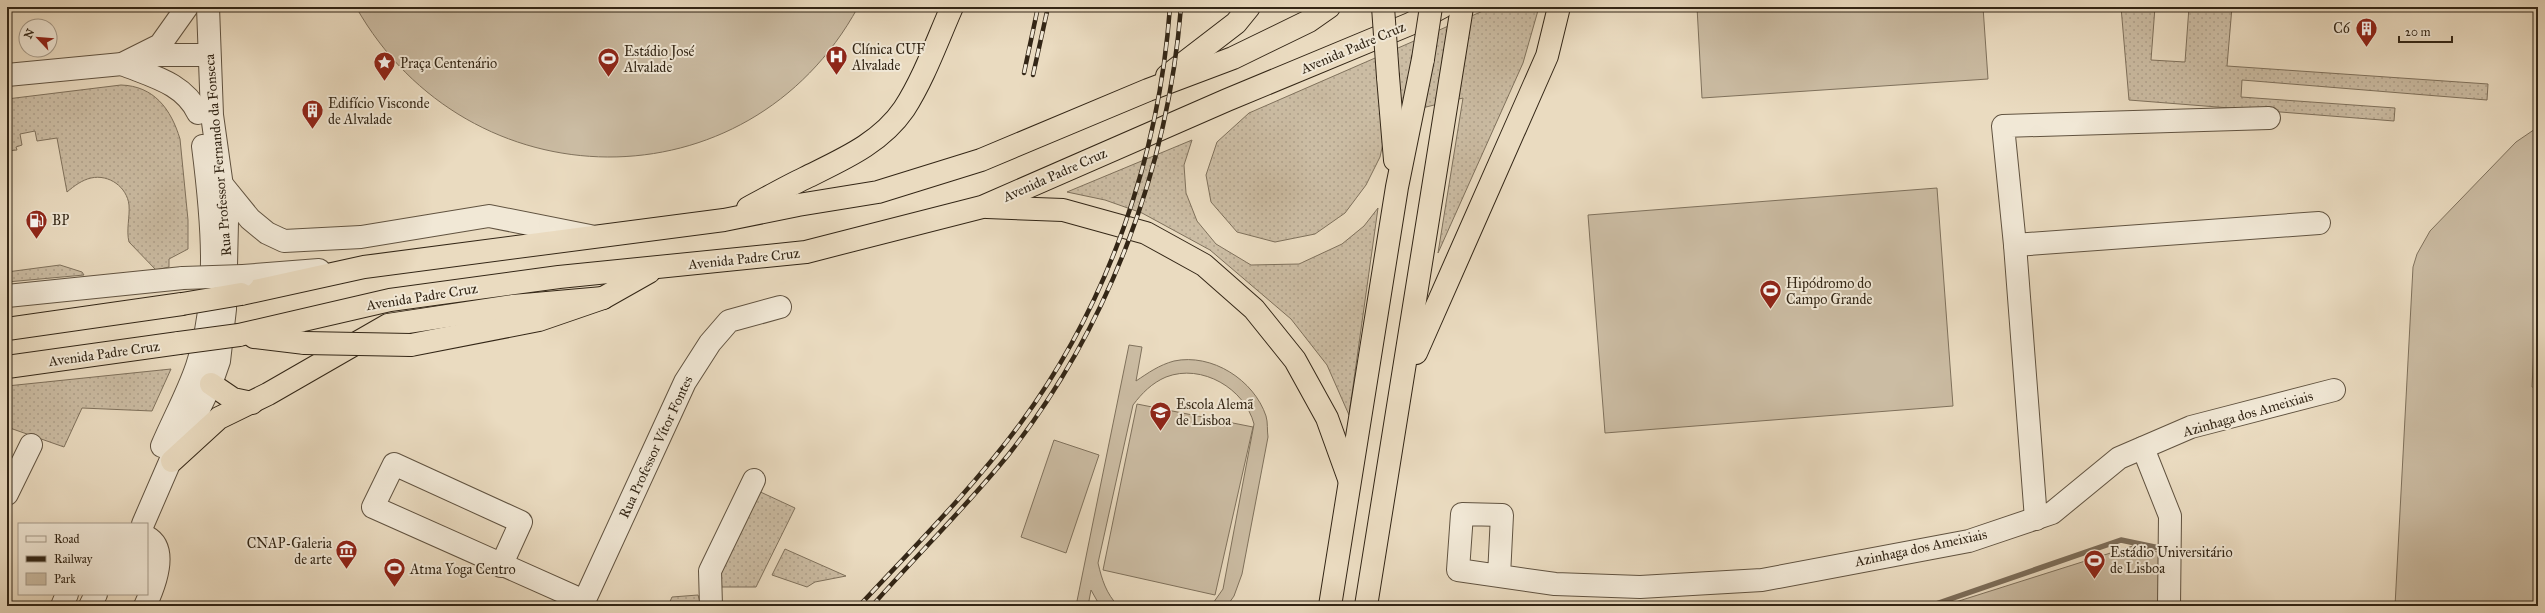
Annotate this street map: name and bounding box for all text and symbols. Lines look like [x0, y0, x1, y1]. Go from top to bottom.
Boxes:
building icon: C6 [2353, 15, 2379, 48]
north arrow [18, 18, 58, 58]
street label: Avenida Padre Cruz [1297, 18, 1408, 78]
scale bar [2399, 18, 2452, 44]
place label: C6 [2333, 20, 2351, 37]
text: 20 m [2405, 25, 2431, 39]
text: N [22, 26, 38, 41]
place label: Clínica CUF Alvalade [851, 41, 925, 74]
place label: Estádio José Alvalade [623, 43, 695, 76]
hospital icon: Clínica CUF Alvalade [823, 44, 849, 77]
sports icon: Estádio José Alvalade [595, 46, 621, 79]
place icon: Praça Centenário [371, 50, 397, 83]
street label: Rua Professor Fernando da Fonseca [201, 53, 235, 257]
place label: Praça Centenário [400, 55, 497, 72]
place label: Edifício Visconde de Alvalade [328, 95, 430, 128]
building icon: Edifício Visconde de Alvalade [299, 98, 325, 131]
street label: Avenida Padre Cruz [999, 144, 1110, 206]
fuel station icon: BP [23, 207, 49, 240]
place label: BP [52, 212, 69, 229]
street label: Avenida Padre Cruz [686, 245, 801, 273]
place label: Hipódromo do Campo Grande [1786, 275, 1872, 308]
sports icon: Hipódromo do Campo Grande [1758, 278, 1784, 311]
street label: Avenida Padre Cruz [364, 280, 479, 314]
street label: Avenida Padre Cruz [46, 338, 161, 370]
street label: Rua Professor Vítor Fontes [615, 373, 697, 521]
street label: Azinhaga dos Ameixiais [2180, 387, 2315, 441]
place label: Escola Alemã de Lisboa [1176, 396, 1254, 429]
school or university icon: Escola Alemã de Lisboa [1148, 399, 1174, 432]
legend [18, 523, 148, 595]
street label: Azinhaga dos Ameixiais [1852, 526, 1989, 571]
text: Road [54, 532, 80, 546]
place label: CNAP-Galeria de arte [247, 535, 332, 568]
museum icon: CNAP-Galeria de arte [334, 538, 360, 571]
place label: Estádio Universitário de Lisboa [2110, 544, 2233, 577]
sports icon: Estádio Universitário de Lisboa [2081, 547, 2107, 580]
text: Railway [54, 552, 93, 566]
sports icon: Atma Yoga Centro [382, 556, 408, 589]
place label: Atma Yoga Centro [409, 561, 516, 578]
text: Park [54, 572, 76, 586]

